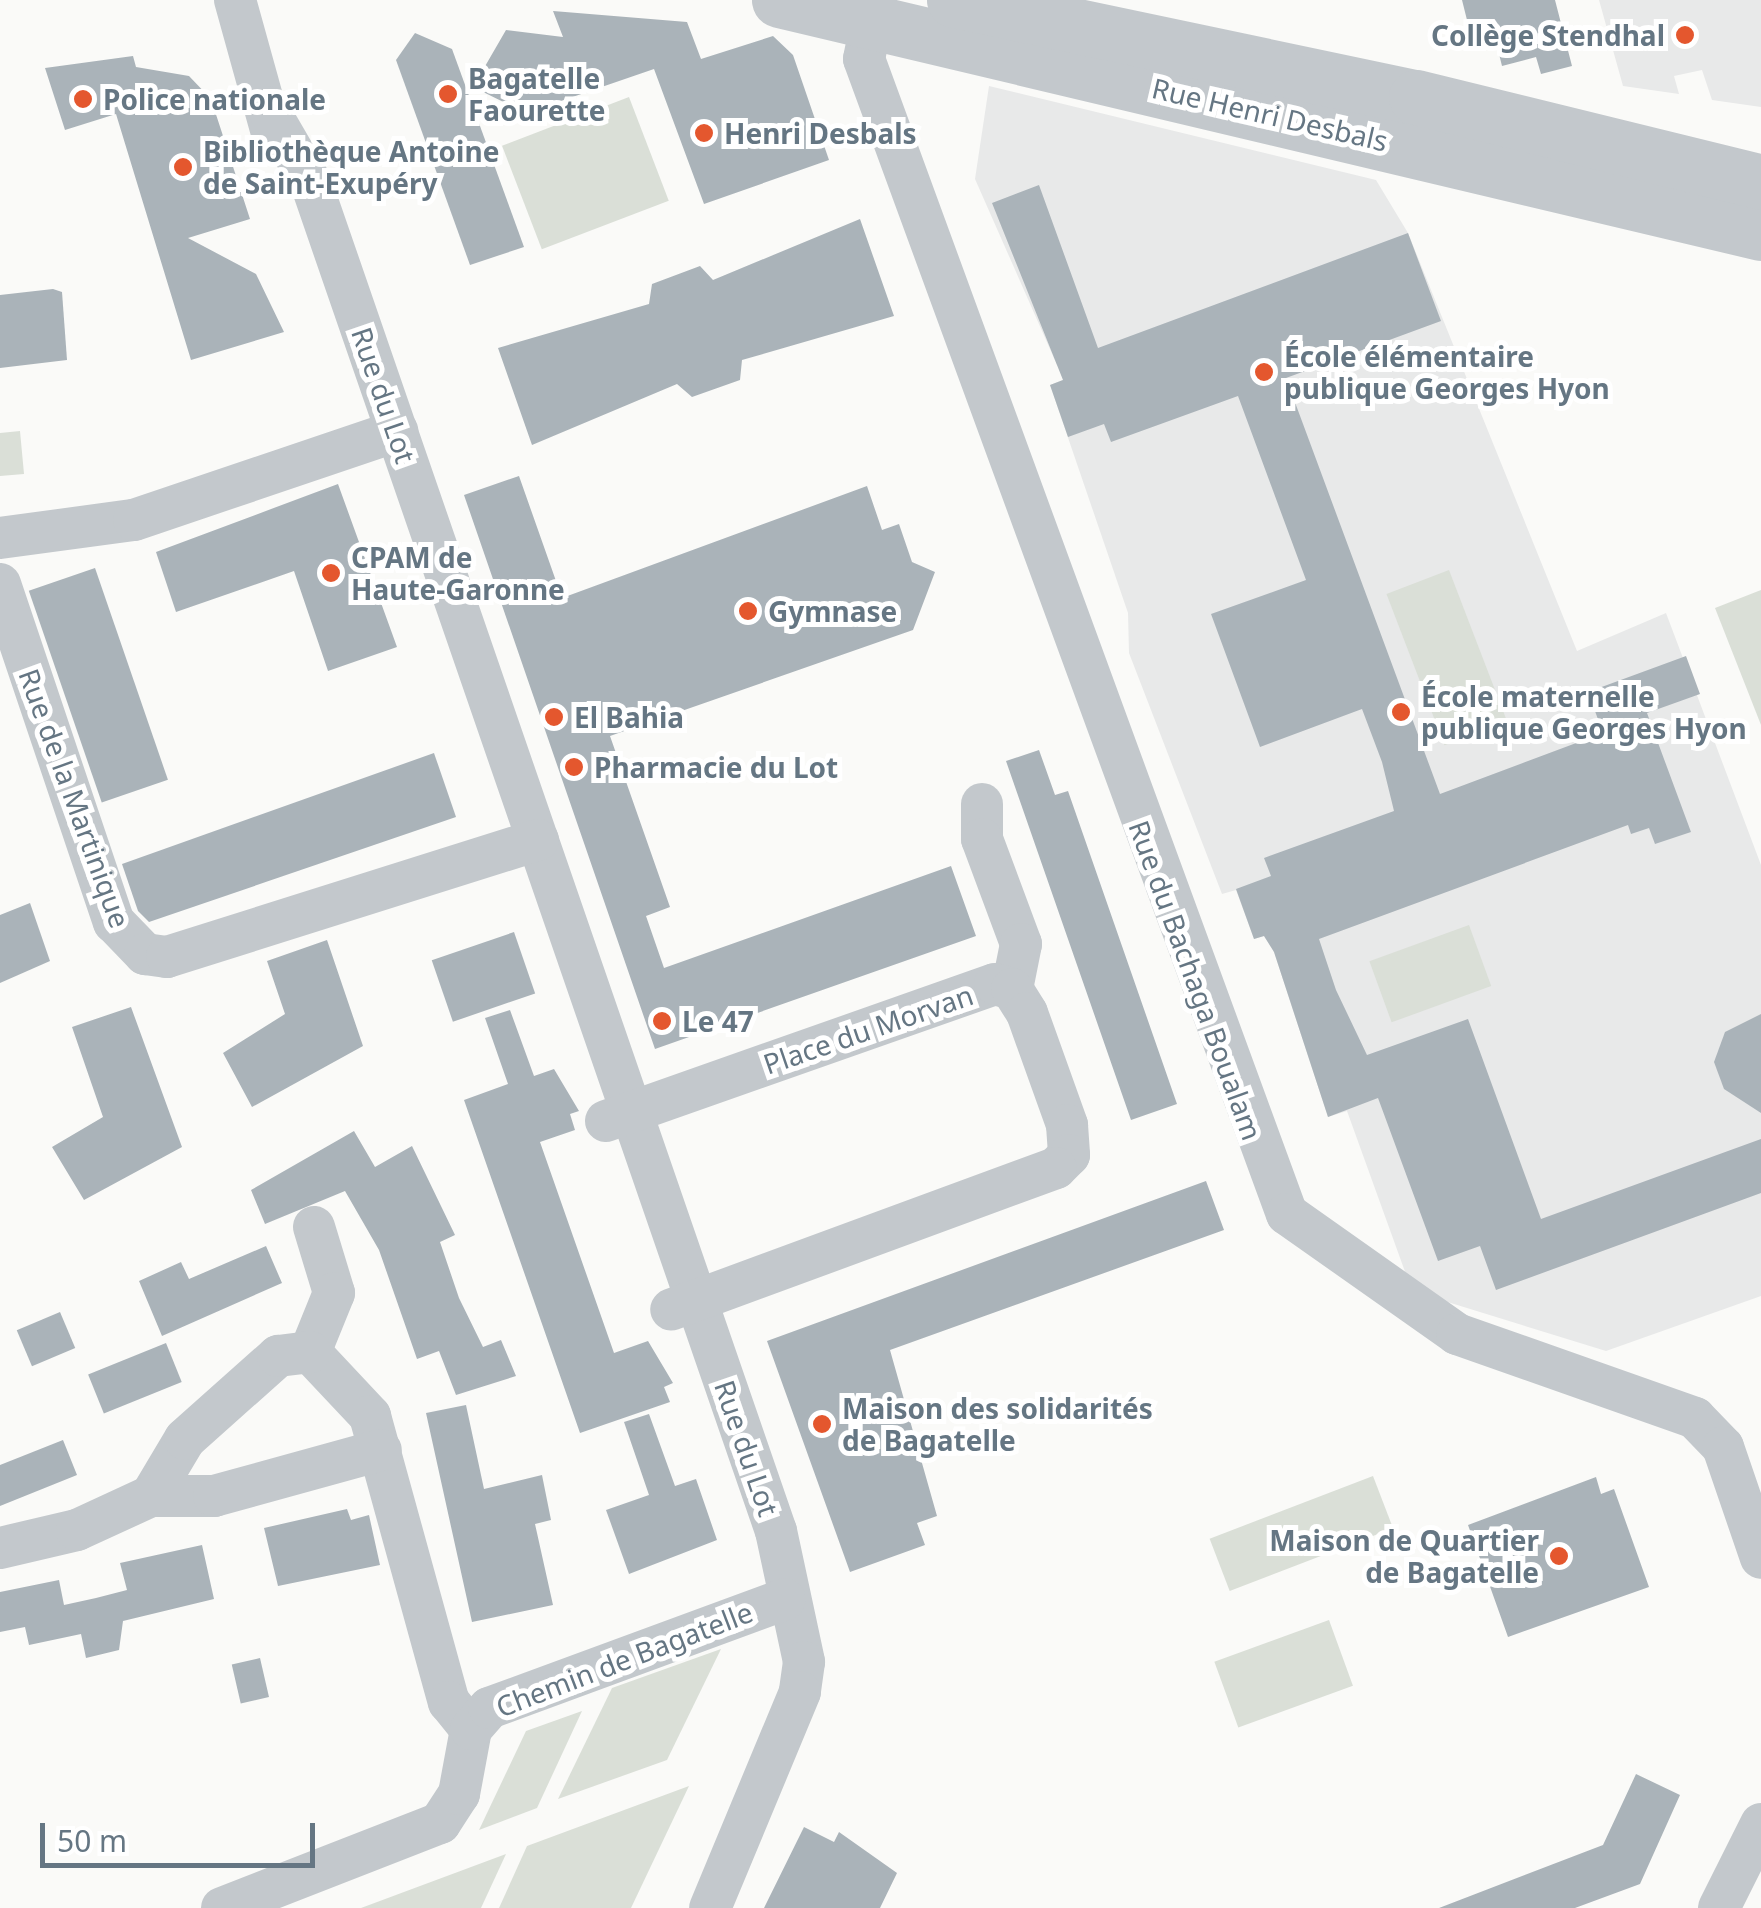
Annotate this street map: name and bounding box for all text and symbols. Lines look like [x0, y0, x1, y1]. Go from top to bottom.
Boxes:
place label: Collège Stendhal [1431, 18, 1665, 52]
marker: Collège Stendhal [1674, 24, 1696, 46]
place label: Bagatelle Faourette [468, 61, 606, 127]
street label: Rue Henri Desbals [1149, 71, 1391, 157]
place label: Police nationale [103, 82, 326, 116]
marker: Bagatelle Faourette [437, 83, 459, 105]
marker: Police nationale [72, 88, 94, 110]
place label: Henri Desbals [724, 116, 917, 150]
marker: Henri Desbals [693, 122, 715, 144]
place label: Bibliothèque Antoine de Saint-Exupéry [203, 134, 499, 200]
marker: Bibliothèque Antoine de Saint-Exupéry [172, 156, 194, 178]
street label: Rue du Lot [345, 323, 423, 467]
place label: École élémentaire publique Georges Hyon [1284, 339, 1610, 405]
marker: École élémentaire publique Georges Hyon [1253, 361, 1275, 383]
place label: CPAM de Haute-Garonne [351, 540, 565, 606]
marker: CPAM de Haute-Garonne [320, 562, 342, 584]
place label: Gymnase [768, 594, 897, 628]
marker: Gymnase [737, 600, 759, 622]
street label: Rue de la Martinique [13, 664, 137, 932]
place label: École maternelle publique Georges Hyon [1421, 679, 1747, 745]
place label: El Bahia [574, 700, 684, 734]
marker: École maternelle publique Georges Hyon [1390, 701, 1412, 723]
marker: El Bahia [543, 706, 565, 728]
place label: Pharmacie du Lot [594, 750, 838, 784]
marker: Pharmacie du Lot [563, 756, 585, 778]
street label: Rue du Bachaga Boualam [1123, 816, 1269, 1144]
street label: Place du Morvan [759, 977, 977, 1081]
place label: Le 47 [682, 1004, 754, 1038]
marker: Le 47 [651, 1010, 673, 1032]
street label: Rue du Lot [708, 1376, 786, 1520]
place label: Maison des solidarités de Bagatelle [842, 1391, 1153, 1457]
marker: Maison des solidarités de Bagatelle [811, 1413, 833, 1435]
place label: Maison de Quartier de Bagatelle [1269, 1523, 1539, 1589]
marker: Maison de Quartier de Bagatelle [1548, 1545, 1570, 1567]
street label: Chemin de Bagatelle [491, 1595, 757, 1723]
scale bar [45, 1803, 320, 1865]
text: 50 m [57, 1820, 127, 1861]

